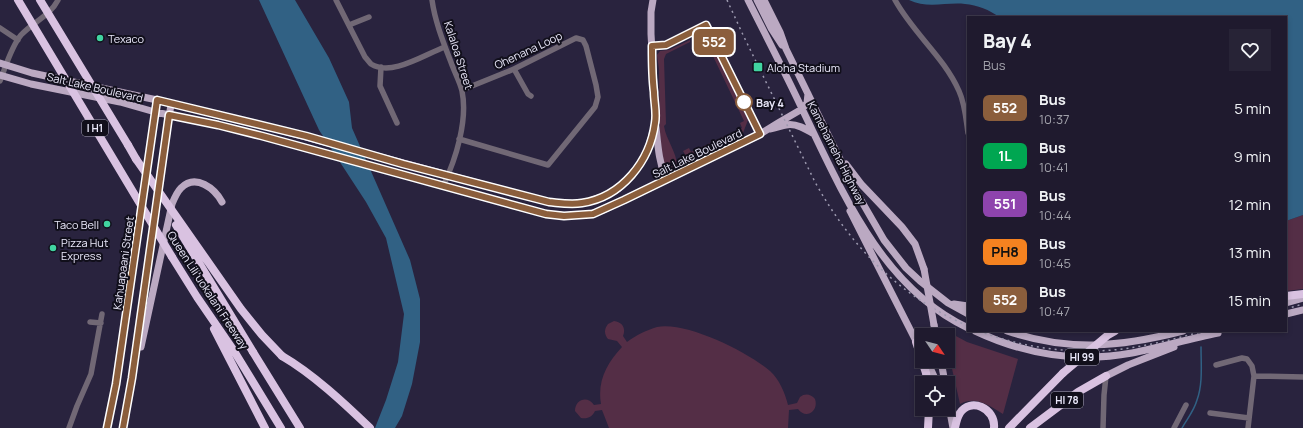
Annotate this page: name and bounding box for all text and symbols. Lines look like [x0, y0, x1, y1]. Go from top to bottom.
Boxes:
street label: Kalaloa Street [441, 19, 477, 91]
street label: Ohenana Loop [492, 27, 565, 72]
text: Bay 4 [983, 28, 1032, 54]
line badge: 552 [691, 29, 737, 55]
button: heart [1229, 29, 1271, 71]
place label: Texaco [108, 31, 145, 46]
text: 552 [702, 32, 726, 51]
marker: Texaco [95, 33, 105, 43]
text: Bus [983, 56, 1006, 74]
place label: Aloha Stadium [767, 60, 840, 75]
marker: Aloha Stadium [752, 61, 764, 73]
street label: Salt Lake Boulevard [46, 69, 144, 105]
text: Bus [1039, 89, 1066, 110]
marker: Bay 4 [735, 93, 753, 111]
place label: Bay 4 [756, 95, 784, 110]
text: 552 [993, 98, 1017, 117]
text: 5 min [1234, 98, 1271, 119]
street label: Kamehameha Highway [804, 99, 870, 208]
text: 10:37 [1039, 110, 1070, 128]
road number: I H1 [82, 120, 108, 136]
street label: Salt Lake Boulevard [650, 125, 744, 181]
text: Bus [1039, 137, 1066, 158]
text: 1L [998, 146, 1012, 165]
text: 9 min [1234, 146, 1271, 167]
text: 10:41 [1039, 158, 1069, 176]
text: Bus [1039, 185, 1066, 206]
text: 551 [994, 194, 1016, 213]
text: 12 min [1228, 194, 1271, 215]
text: 10:44 [1039, 206, 1071, 224]
street label: Kahuapaani Street [109, 215, 137, 311]
place label: Taco Bell [54, 217, 99, 232]
marker: Taco Bell [102, 219, 112, 229]
street label: Queen Liliʻuokalani Freeway [164, 228, 252, 352]
text: Bus [1039, 233, 1066, 254]
place label: Pizza Hut Express [61, 235, 108, 263]
text: PH8 [991, 242, 1019, 261]
text: 13 min [1229, 242, 1271, 263]
marker: Pizza Hut Express [48, 243, 58, 253]
text: 10:45 [1039, 254, 1071, 272]
text: Bus [1039, 281, 1066, 302]
text: 552 [993, 290, 1017, 309]
text: 15 min [1228, 290, 1271, 311]
text: 10:47 [1039, 302, 1070, 320]
north arrow [915, 328, 955, 368]
map controls [915, 328, 955, 416]
road number: HI 99 [1065, 349, 1099, 365]
button: locate [915, 376, 955, 416]
road number: HI 78 [1051, 392, 1083, 408]

